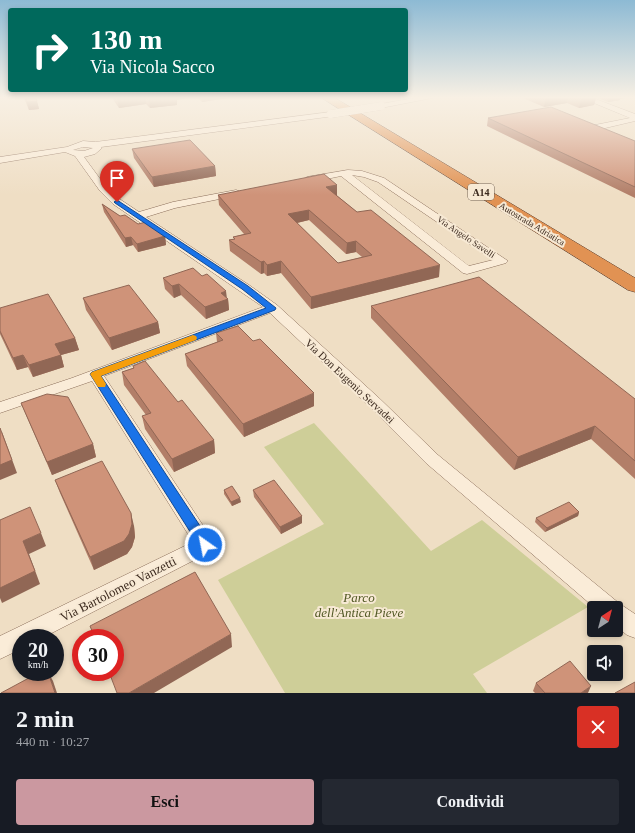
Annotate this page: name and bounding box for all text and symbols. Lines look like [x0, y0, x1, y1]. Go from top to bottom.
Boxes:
icon: right [24, 24, 76, 76]
text: 130 m [90, 24, 162, 55]
text: Via Nicola Sacco [90, 57, 215, 77]
pin [100, 161, 134, 202]
icon: arrive [106, 167, 128, 189]
road number: A14 [468, 184, 494, 200]
street label: Autostrada Adriatica [497, 200, 567, 248]
street label: Via Angelo Savelli [435, 214, 497, 260]
street label: Via Don Eugenio Servadei [303, 337, 397, 425]
position arrow [184, 524, 226, 566]
street label: Via Bartolomeo Vanzetti [57, 553, 179, 625]
park label: Parco dell'Antica Pieve [315, 590, 403, 620]
north arrow [587, 601, 623, 637]
map controls [587, 601, 623, 681]
speed limit sign: 30 [72, 629, 124, 681]
text: 20 [28, 639, 48, 661]
button: sound [587, 645, 623, 681]
text: km/h [28, 659, 48, 670]
text: 2 min [16, 706, 74, 732]
button: close [577, 706, 619, 748]
text: 440 m · 10:27 [16, 734, 89, 749]
button: Esci [16, 779, 314, 825]
button: Condividi [322, 779, 619, 825]

